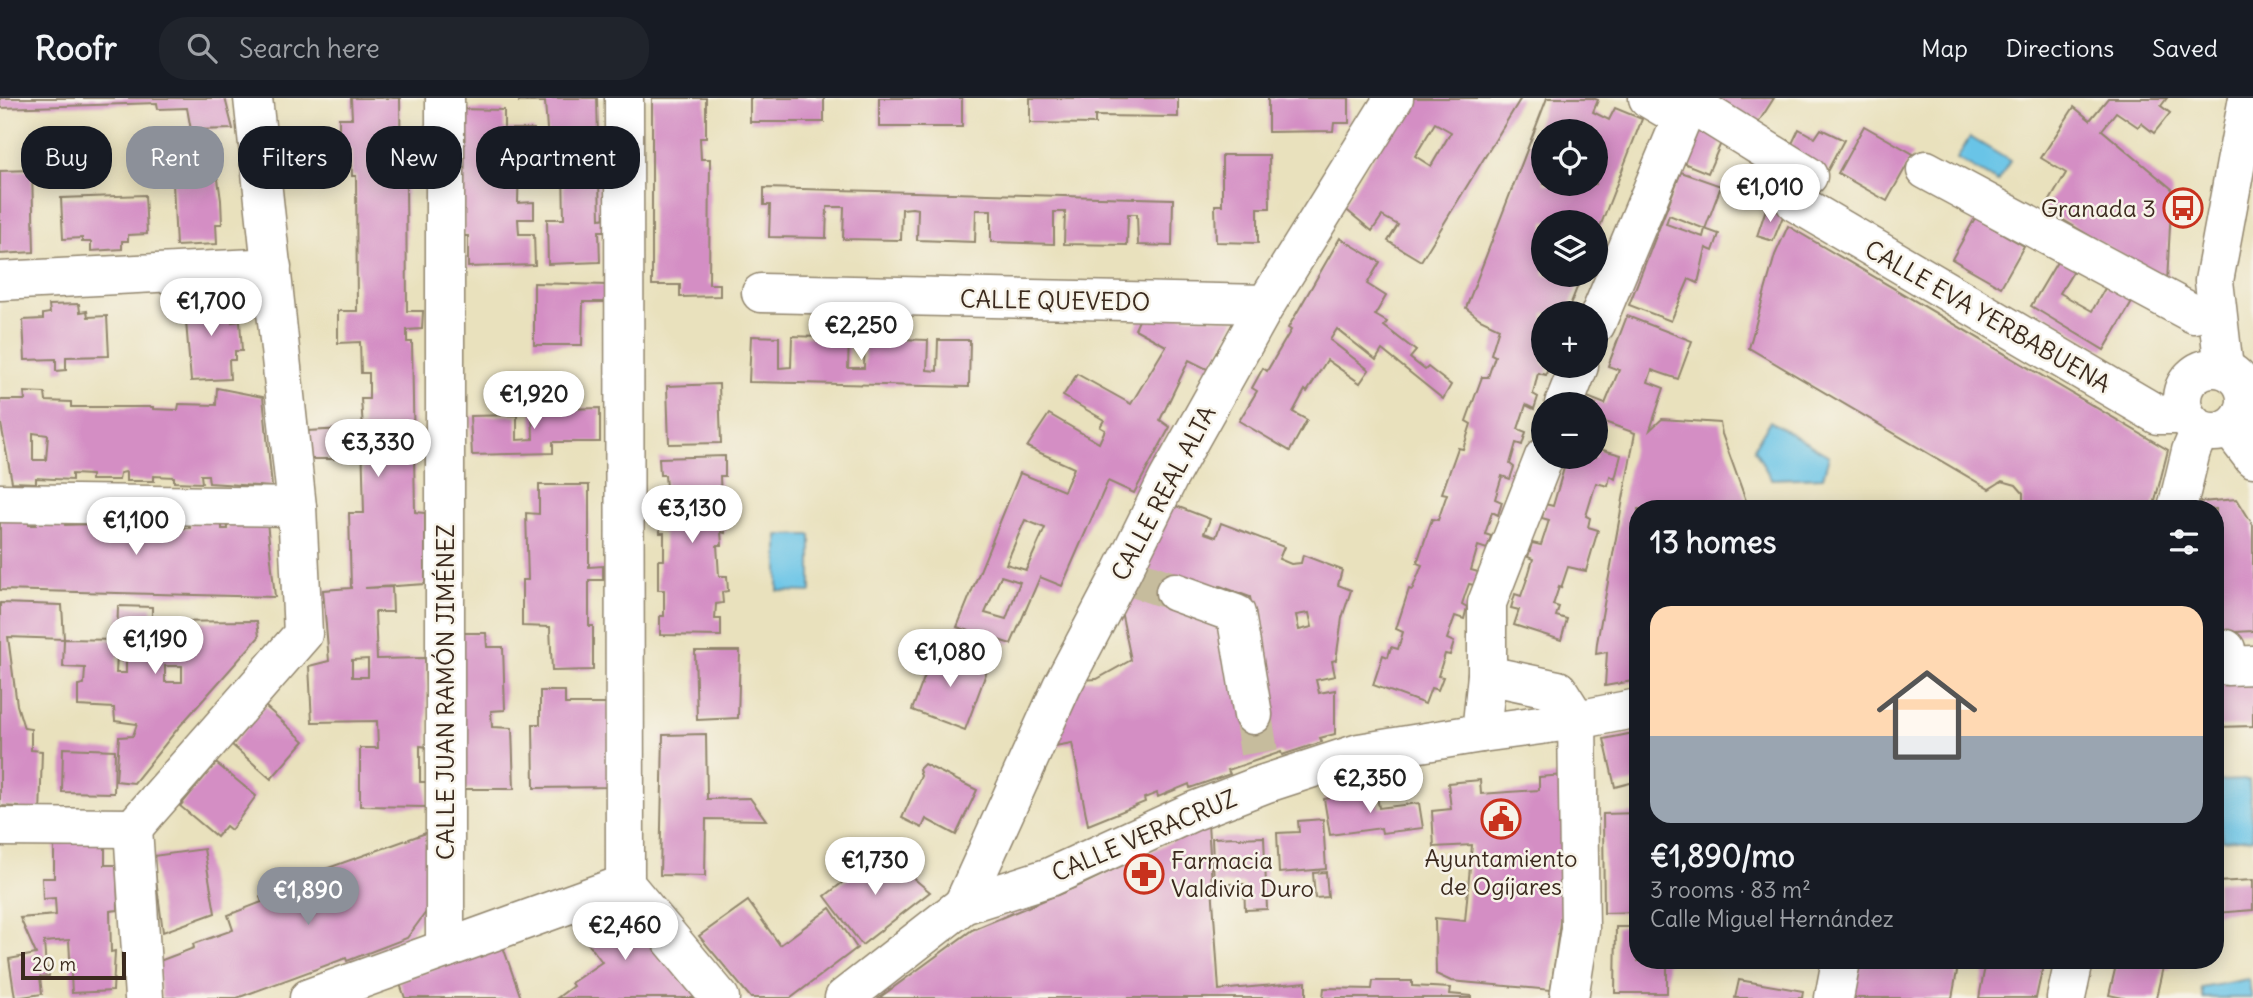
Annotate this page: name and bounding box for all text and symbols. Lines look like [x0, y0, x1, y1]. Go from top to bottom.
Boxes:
search box [159, 17, 649, 80]
text: Roofr [35, 27, 117, 69]
icon: search [183, 29, 221, 67]
text: Search here [239, 32, 380, 65]
text: Map [1921, 33, 1968, 63]
text: Directions [2006, 33, 2114, 63]
text: Saved [2152, 33, 2218, 63]
map controls [1531, 119, 1608, 469]
button: locate [1531, 119, 1608, 196]
chip: Buy [21, 126, 112, 189]
chip: Rent [126, 126, 224, 189]
chip: Filters [238, 126, 352, 189]
chip: New [366, 126, 462, 189]
chip: Apartment [476, 126, 640, 189]
pin: €1,010 [1713, 164, 1827, 224]
text: €1,010 [1736, 172, 1804, 201]
bus stop icon: Granada 3 [2162, 187, 2204, 229]
place label: Granada 3 [2041, 193, 2156, 223]
button: layers [1531, 210, 1608, 287]
street label: CALLE EVA YERBABUENA [1860, 233, 2116, 399]
pin: €1,700 [154, 278, 268, 338]
street label: CALLE QUEVEDO [960, 283, 1150, 317]
text: €1,700 [176, 286, 246, 315]
button: + [1531, 301, 1608, 378]
pin: €2,250 [804, 302, 918, 362]
text: €2,250 [824, 310, 898, 339]
pin: €1,920 [477, 372, 591, 431]
text: €1,920 [499, 379, 569, 408]
button: − [1531, 392, 1608, 469]
street label: CALLE REAL ALTA [1104, 400, 1222, 586]
pin: €3,330 [321, 420, 435, 479]
text: €3,330 [341, 427, 415, 456]
pin: €3,130 [635, 486, 749, 545]
text: €3,130 [657, 493, 727, 522]
pin: €1,100 [79, 498, 193, 557]
text: €1,100 [103, 505, 169, 534]
text: 13 homes [1650, 523, 1776, 561]
icon: filters [2165, 523, 2203, 561]
street label: CALLE JUAN RAMÓN JIMÉNEZ [430, 524, 460, 860]
pin: €1,190 [98, 616, 212, 676]
text: €1,190 [122, 624, 188, 653]
pin: €1,080 [893, 630, 1007, 689]
text: €1,080 [914, 637, 986, 666]
icon: home [1864, 652, 1990, 778]
pin: €2,350 [1313, 756, 1427, 815]
text: €2,350 [1333, 763, 1407, 792]
street label: CALLE VERACRUZ [1047, 783, 1241, 887]
public building icon: Ayuntamiento de Ogíjares [1480, 798, 1522, 840]
text: €1,890/mo [1650, 837, 1795, 875]
pin: €1,730 [818, 838, 932, 897]
place label: Ayuntamiento de Ogíjares [1424, 843, 1578, 901]
text: €1,730 [841, 845, 909, 874]
place label: Farmacia Valdivia Duro [1171, 845, 1314, 903]
pharmacy icon: Farmacia Valdivia Duro [1123, 853, 1165, 895]
pin: €1,890 [251, 868, 365, 927]
text: €1,890 [273, 875, 343, 904]
text: 3 rooms · 83 m² [1650, 875, 1811, 904]
pin: €2,460 [568, 902, 682, 962]
text: Calle Miguel Hernández [1650, 904, 1894, 933]
text: €2,460 [588, 910, 662, 939]
scale bar [21, 949, 126, 981]
text: 20 m [32, 952, 76, 976]

